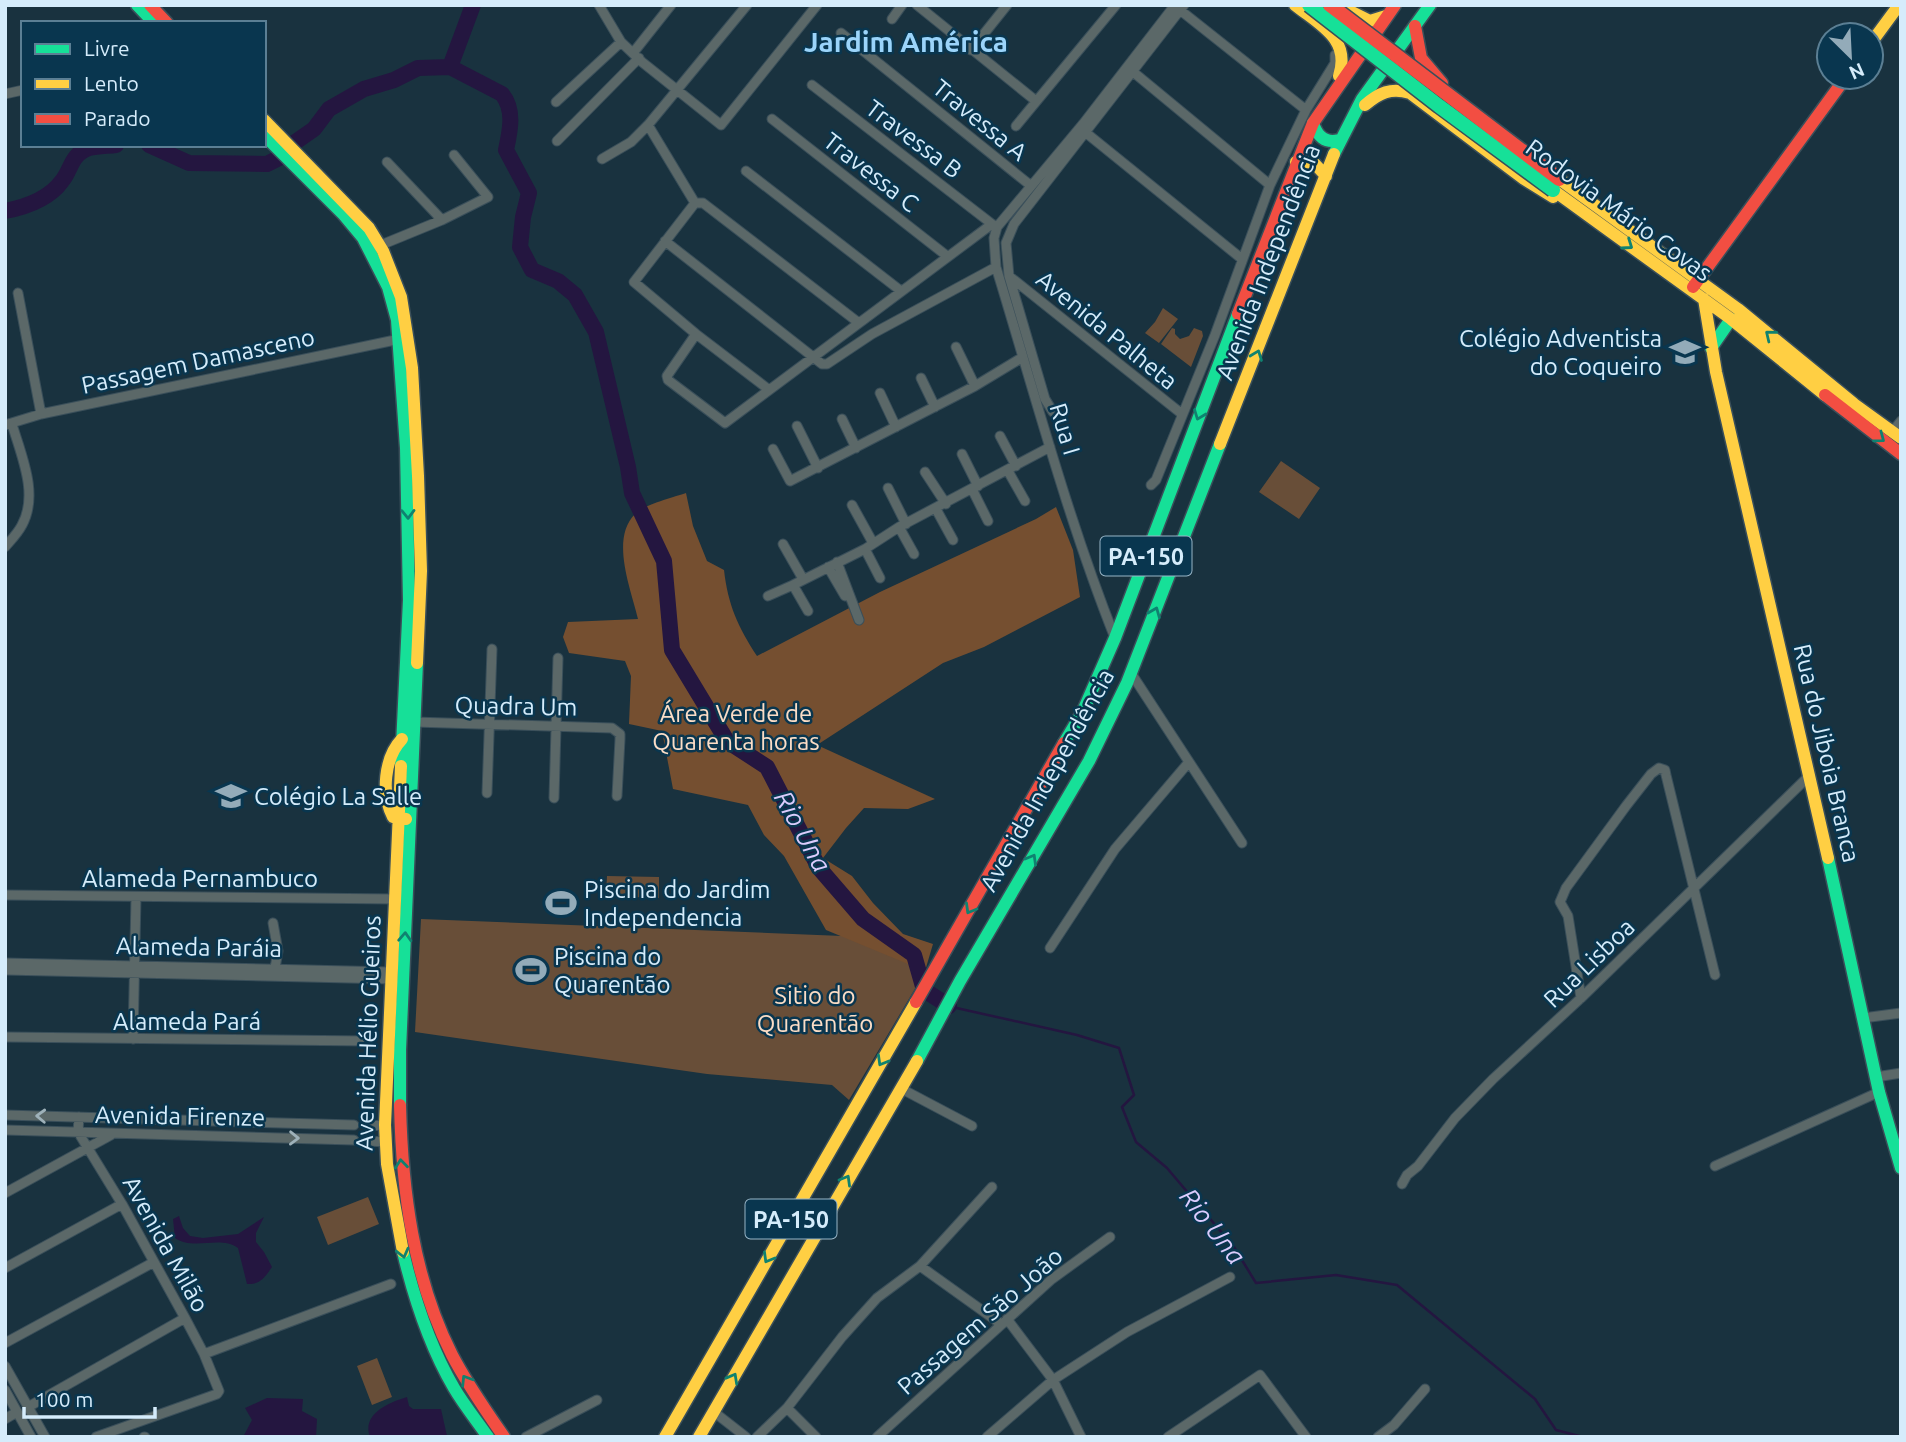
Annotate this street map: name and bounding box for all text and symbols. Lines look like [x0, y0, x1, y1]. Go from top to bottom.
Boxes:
legend [21, 21, 266, 147]
north arrow [1815, 21, 1885, 91]
district label: Jardim América [804, 26, 1008, 57]
text: Livre [84, 36, 130, 60]
text: N [1846, 59, 1868, 84]
text: Lento [84, 71, 139, 95]
street label: Travessa A [928, 74, 1033, 166]
street label: Travessa B [861, 94, 967, 184]
text: Parado [84, 106, 150, 130]
street label: Travessa C [818, 127, 924, 217]
street label: Rodovia Mário Covas [1521, 133, 1717, 287]
street label: Avenida Independência [1211, 140, 1325, 384]
one-way arrow [1620, 237, 1633, 249]
street label: Avenida Palheta [1031, 265, 1183, 395]
street label: Passagem Damasceno [79, 323, 317, 399]
place label: Colégio Adventista do Coqueiro [1459, 325, 1662, 380]
one-way arrow [1766, 331, 1779, 343]
school or university icon: Colégio Adventista do Coqueiro [1668, 335, 1702, 369]
one-way arrow [1248, 349, 1262, 361]
street label: Rua I [1044, 400, 1086, 458]
one-way arrow [1193, 408, 1207, 421]
one-way arrow [1872, 430, 1885, 443]
one-way arrow [400, 509, 416, 520]
road number: PA-150 [1100, 536, 1192, 576]
one-way arrow [1147, 607, 1161, 619]
street label: Rua do Jiboia Branca [1789, 641, 1865, 865]
street label: Avenida Independência [975, 664, 1119, 896]
street label: Quadra Um [454, 691, 578, 721]
park label: Área Verde de Quarenta horas [652, 699, 820, 755]
school or university icon: Colégio La Salle [214, 779, 248, 813]
place label: Colégio La Salle [254, 783, 422, 810]
water label: Rio Una [769, 785, 837, 877]
one-way arrow [1024, 853, 1037, 866]
street label: Alameda Pernambuco [82, 865, 318, 892]
place label: Piscina do Jardim Independencia [584, 876, 771, 931]
sports icon: Piscina do Jardim Independencia [544, 886, 578, 920]
one-way arrow [965, 901, 978, 914]
street label: Rua Lisboa [1538, 913, 1640, 1013]
street label: Avenida Hélio Gueiros [350, 915, 386, 1151]
one-way arrow [398, 931, 413, 942]
street label: Alameda Paráia [116, 932, 282, 962]
place label: Piscina do Quarentão [554, 943, 670, 998]
sports icon: Piscina do Quarentão [514, 953, 548, 987]
park label: Sitio do Quarentão [757, 982, 873, 1037]
street label: Alameda Pará [113, 1008, 261, 1035]
one-way arrow [877, 1053, 890, 1066]
street label: Avenida Firenze [95, 1101, 265, 1131]
one-way arrow [36, 1108, 47, 1123]
one-way arrow [289, 1130, 300, 1145]
one-way arrow [394, 1158, 409, 1170]
street label: Avenida Milão [118, 1171, 214, 1317]
one-way arrow [838, 1175, 851, 1188]
water label: Rio Una [1174, 1182, 1252, 1270]
road number: PA-150 [746, 1200, 836, 1238]
street label: Passagem São João [892, 1242, 1068, 1400]
one-way arrow [395, 1247, 409, 1259]
one-way arrow [763, 1251, 776, 1263]
one-way arrow [725, 1372, 738, 1385]
one-way arrow [462, 1375, 475, 1388]
scale bar [24, 1376, 156, 1420]
text: 100 m [35, 1387, 93, 1411]

